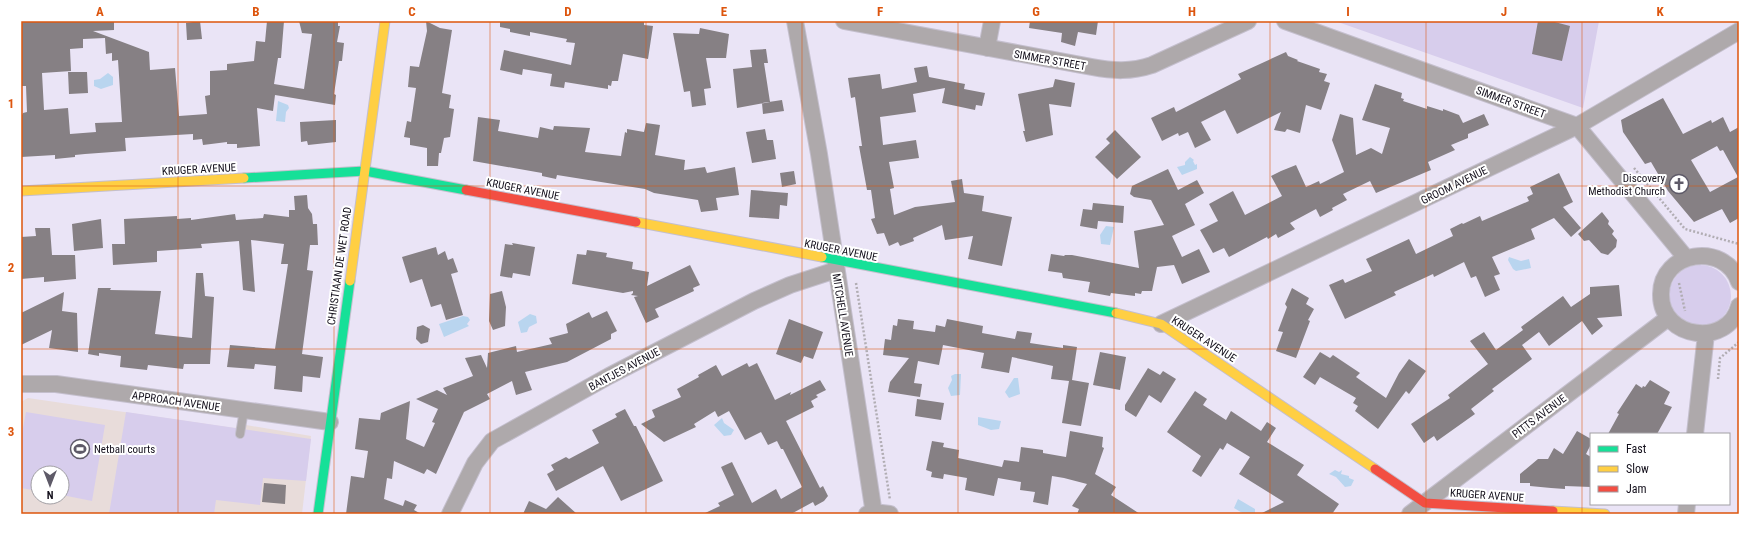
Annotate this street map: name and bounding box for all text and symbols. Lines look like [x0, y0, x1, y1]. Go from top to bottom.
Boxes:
text: A [96, 4, 104, 19]
text: B [252, 4, 260, 19]
text: C [408, 4, 416, 19]
text: D [564, 4, 572, 19]
text: E [721, 4, 728, 19]
text: F [877, 4, 883, 19]
text: G [1032, 4, 1040, 19]
text: H [1188, 4, 1196, 19]
text: I [1346, 4, 1350, 19]
text: J [1501, 4, 1507, 19]
text: K [1656, 4, 1664, 19]
street label: SIMMER STREET [1013, 48, 1087, 73]
street label: SIMMER STREET [1474, 84, 1548, 121]
text: 1 [8, 96, 14, 111]
street label: KRUGER AVENUE [162, 161, 237, 178]
street label: GROOM AVENUE [1419, 164, 1490, 207]
place label: Discovery Methodist Church [1588, 172, 1665, 198]
church icon: Discovery Methodist Church [1668, 173, 1690, 195]
street label: KRUGER AVENUE [485, 176, 561, 203]
street label: CHRISTIAAN DE WET ROAD [325, 206, 354, 326]
street label: KRUGER AVENUE [803, 237, 879, 264]
text: 2 [8, 260, 15, 275]
street label: MITCHELL AVENUE [830, 273, 856, 358]
street label: KRUGER AVENUE [1169, 314, 1239, 365]
street label: BANTJES AVENUE [587, 345, 662, 394]
street label: APPROACH AVENUE [131, 389, 221, 414]
street label: PITTS AVENUE [1510, 392, 1569, 441]
text: 3 [8, 424, 14, 439]
legend [1590, 433, 1730, 505]
sports icon: Netball courts [69, 438, 91, 460]
text: Fast [1626, 442, 1647, 456]
place label: Netball courts [94, 443, 155, 456]
text: Slow [1626, 462, 1649, 476]
north arrow [30, 465, 70, 505]
text: Jam [1626, 482, 1647, 496]
street label: KRUGER AVENUE [1449, 486, 1525, 505]
text: N [46, 488, 53, 501]

